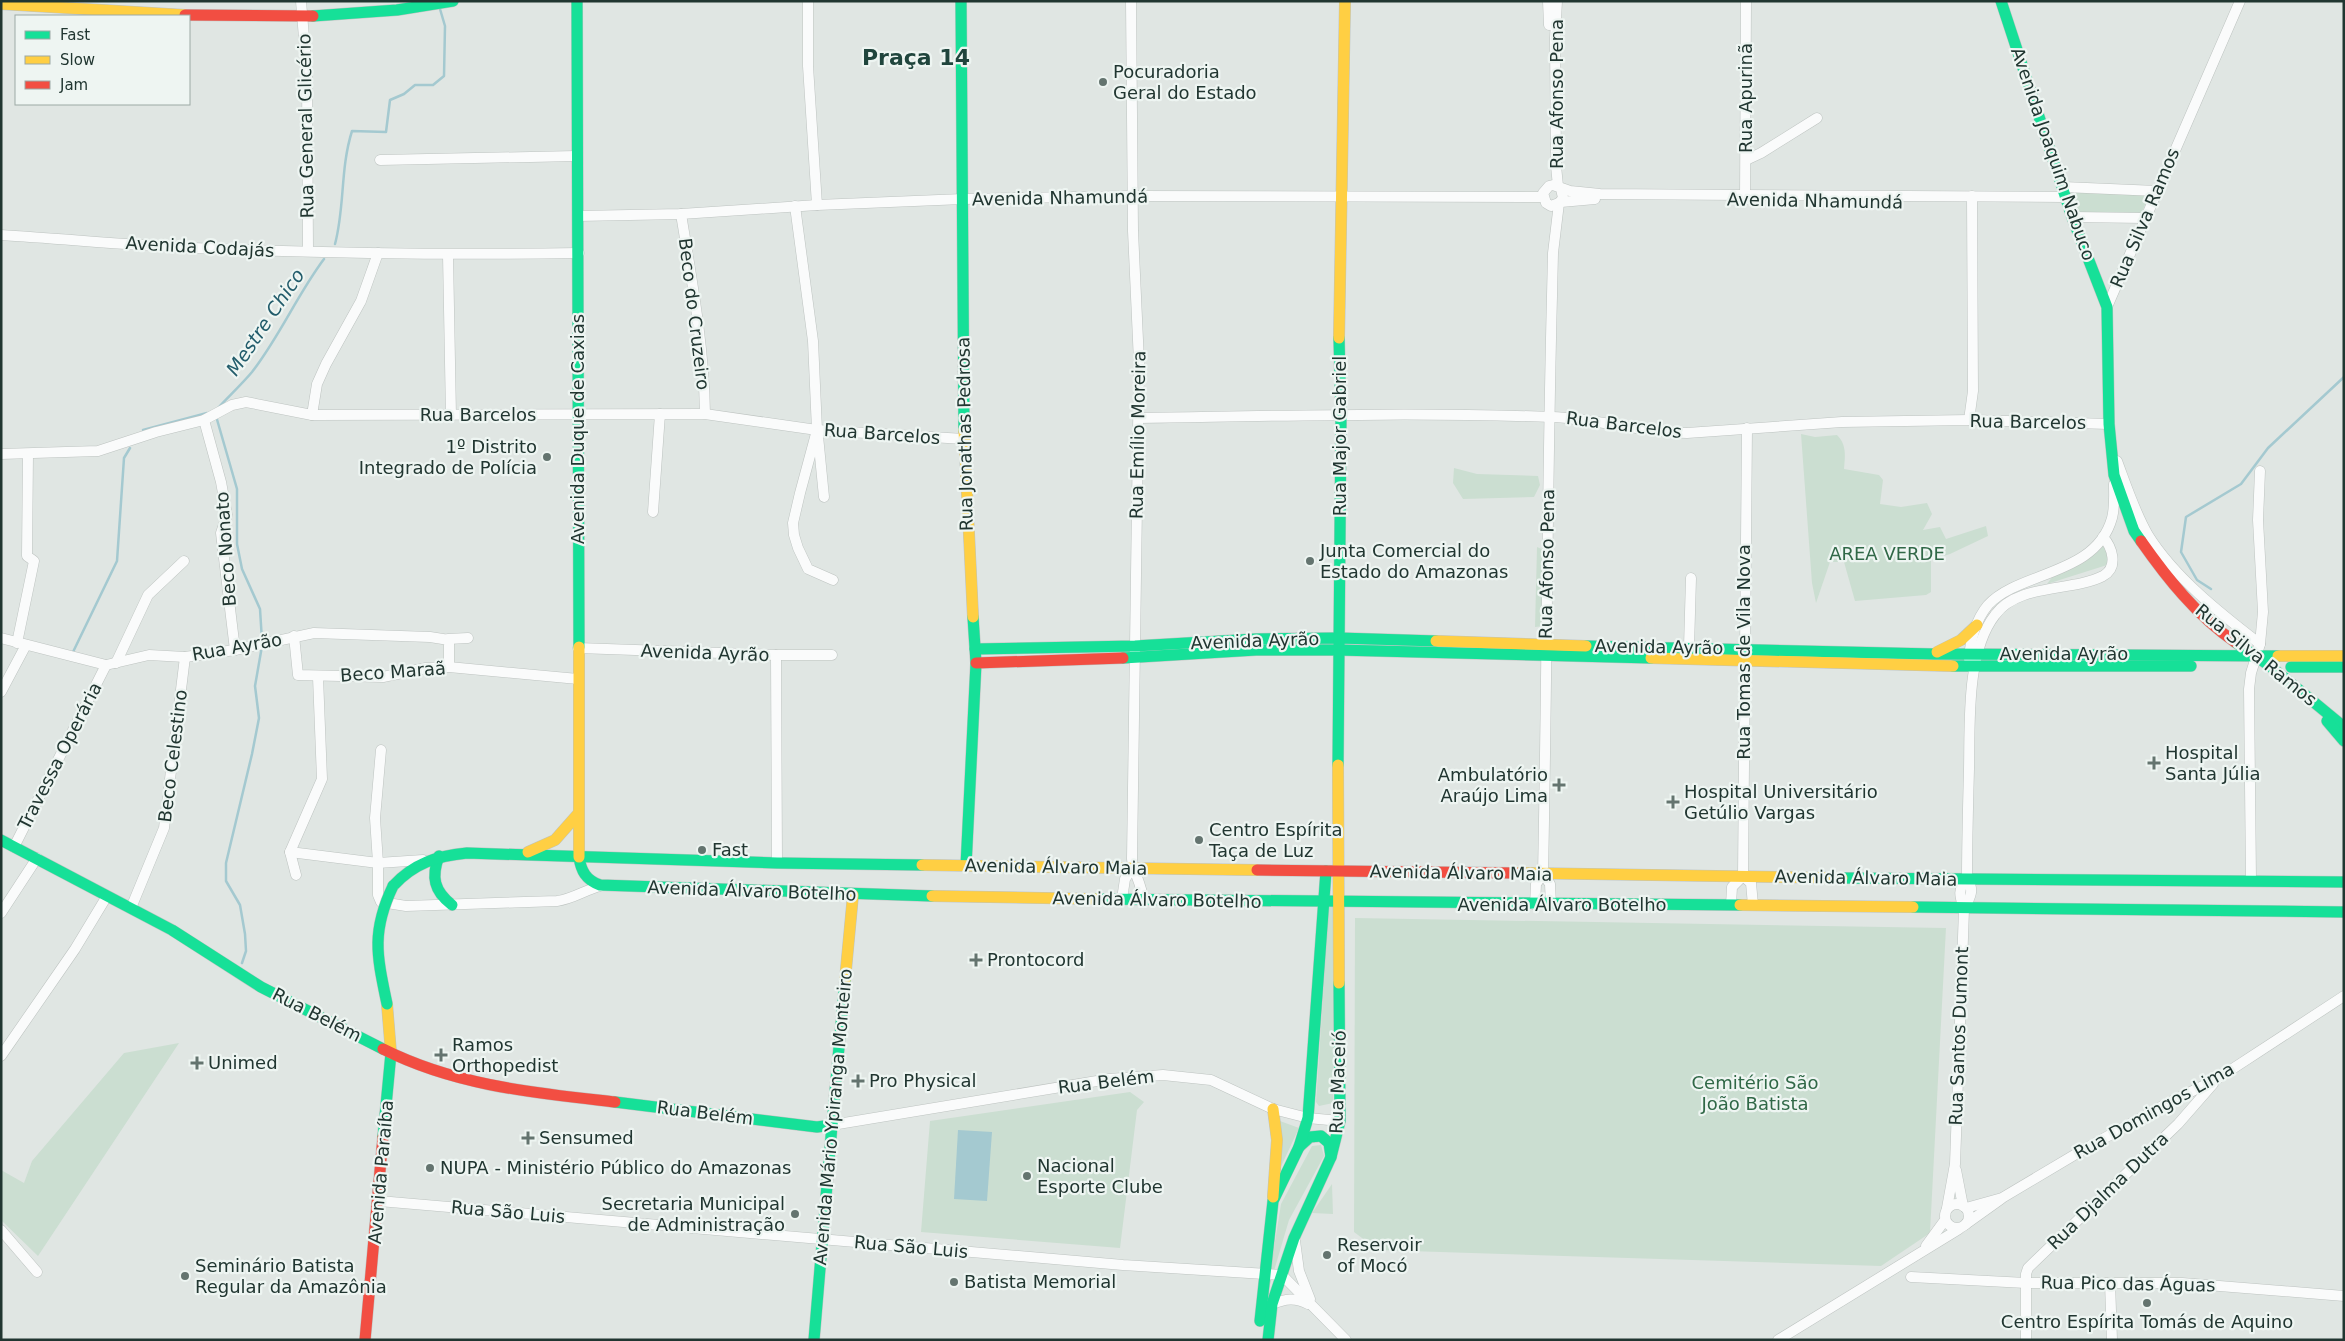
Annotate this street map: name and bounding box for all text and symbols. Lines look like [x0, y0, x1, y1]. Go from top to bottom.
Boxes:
legend [15, 15, 190, 105]
street label: Rua Afonso Pena [1546, 19, 1567, 169]
text: Fast [60, 26, 90, 44]
street label: Rua General Glicério [293, 33, 318, 219]
street label: Rua Apurinã [1735, 43, 1756, 153]
street label: Avenida Joaquim Nabuco [2007, 44, 2100, 263]
district label: Praça 14 [862, 45, 970, 70]
text: Slow [60, 51, 95, 69]
place label: Pocuradoria Geral do Estado [1113, 61, 1257, 103]
text: Jam [59, 76, 88, 94]
marker: Pocuradoria Geral do Estado [1097, 76, 1109, 88]
street label: Rua Silva Ramos [2106, 145, 2183, 291]
street label: Avenida Nhamundá [972, 185, 1148, 210]
street label: Avenida Nhamundá [1727, 188, 1903, 213]
street label: Avenida Codajás [125, 232, 275, 261]
street label: Beco do Cruzeiro [675, 237, 714, 391]
water label: Mestre Chico [221, 265, 309, 379]
street label: Avenida Duque de Caxias [567, 314, 588, 544]
street label: Rua Jonathas Pedrosa [952, 337, 977, 531]
street label: Rua Emílio Moreira [1126, 351, 1149, 519]
street label: Rua Major Gabriel [1329, 356, 1350, 516]
street label: Rua Barcelos [420, 404, 536, 425]
street label: Rua Barcelos [1565, 407, 1683, 442]
street label: Rua Barcelos [1970, 410, 2086, 433]
street label: Rua Barcelos [823, 419, 941, 448]
place label: 1º Distrito Integrado de Polícia [359, 436, 537, 478]
marker: 1º Distrito Integrado de Polícia [541, 451, 553, 463]
street label: Rua Afonso Pena [1535, 489, 1558, 639]
street label: Beco Nonato [211, 491, 240, 607]
place label: Junta Comercial do Estado do Amazonas [1319, 540, 1508, 582]
park label: AREA VERDE [1829, 543, 1945, 564]
street label: Rua Tomas de Vila Nova [1733, 544, 1754, 760]
marker: Junta Comercial do Estado do Amazonas [1304, 555, 1316, 567]
street label: Rua Silva Ramos [2192, 599, 2321, 710]
street label: Rua Ayrão [190, 628, 284, 665]
street label: Avenida Ayrão [1190, 628, 1320, 653]
street label: Avenida Ayrão [1594, 635, 1724, 658]
street label: Avenida Ayrão [640, 640, 770, 665]
street label: Avenida Ayrão [2000, 643, 2128, 664]
street label: Beco Maraã [339, 657, 447, 686]
street label: Travessa Operária [13, 679, 106, 834]
street label: Beco Celestino [154, 688, 191, 824]
place label: Hospital Santa Júlia [2165, 742, 2260, 784]
marker: Hospital Santa Júlia [2147, 756, 2161, 770]
place label: Ambulatório Araújo Lima [1438, 764, 1548, 806]
marker: Ambulatório Araújo Lima [1552, 778, 1566, 792]
place label: Hospital Universitário Getúlio Vargas [1684, 781, 1878, 823]
marker: Hospital Universitário Getúlio Vargas [1666, 795, 1680, 809]
place label: Centro Espírita Taça de Luz [1208, 819, 1343, 861]
marker: Centro Espírita Taça de Luz [1193, 834, 1205, 846]
place label: Fast [712, 839, 748, 860]
marker: Fast [696, 844, 708, 856]
street label: Avenida Álvaro Maia [964, 854, 1148, 879]
street label: Avenida Álvaro Maia [1369, 860, 1553, 885]
street label: Avenida Álvaro Maia [1774, 865, 1958, 890]
street label: Avenida Álvaro Botelho [647, 876, 857, 905]
street label: Avenida Álvaro Botelho [1052, 887, 1262, 912]
street label: Avenida Álvaro Botelho [1457, 894, 1667, 915]
street label: Rua Santos Dumont [1945, 946, 1972, 1126]
place label: Prontocord [987, 949, 1084, 970]
marker: Prontocord [969, 953, 983, 967]
street label: Avenida Mário Ypiranga Monteiro [809, 968, 856, 1266]
street label: Rua Belém [269, 983, 365, 1046]
street label: Rua Maceió [1325, 1030, 1350, 1134]
place label: Ramos Orthopedist [452, 1034, 558, 1076]
marker: Ramos Orthopedist [434, 1048, 448, 1062]
place label: Unimed [208, 1052, 278, 1073]
marker: Unimed [190, 1056, 204, 1070]
street label: Rua Domingos Lima [2070, 1058, 2237, 1163]
street label: Rua Belém [1057, 1065, 1155, 1098]
place label: Pro Physical [869, 1070, 977, 1091]
park label: Cemitério São João Batista [1692, 1072, 1818, 1114]
marker: Pro Physical [851, 1074, 865, 1088]
street label: Rua Belém [656, 1096, 754, 1129]
street label: Avenida Paraíba [364, 1099, 397, 1245]
place label: Sensumed [539, 1127, 634, 1148]
street label: Rua Djalma Dutra [2043, 1128, 2172, 1254]
marker: Sensumed [521, 1131, 535, 1145]
place label: Nacional Esporte Clube [1037, 1155, 1163, 1197]
place label: NUPA - Ministério Público do Amazonas [440, 1157, 792, 1178]
marker: NUPA - Ministério Público do Amazonas [424, 1162, 436, 1174]
marker: Nacional Esporte Clube [1021, 1170, 1033, 1182]
place label: Secretaria Municipal de Administração [602, 1193, 785, 1235]
street label: Rua São Luis [450, 1196, 566, 1227]
marker: Secretaria Municipal de Administração [789, 1208, 801, 1220]
street label: Rua São Luis [853, 1231, 969, 1262]
place label: Reservoir of Mocó [1337, 1234, 1422, 1276]
marker: Reservoir of Mocó [1321, 1249, 1333, 1261]
place label: Seminário Batista Regular da Amazônia [195, 1255, 387, 1297]
marker: Seminário Batista Regular da Amazônia [179, 1270, 191, 1282]
place label: Batista Memorial [964, 1271, 1116, 1292]
street label: Rua Pico das Águas [2040, 1271, 2216, 1296]
marker: Batista Memorial [948, 1276, 960, 1288]
marker: Centro Espírita Tomás de Aquino [2141, 1297, 2153, 1309]
place label: Centro Espírita Tomás de Aquino [2001, 1311, 2293, 1332]

